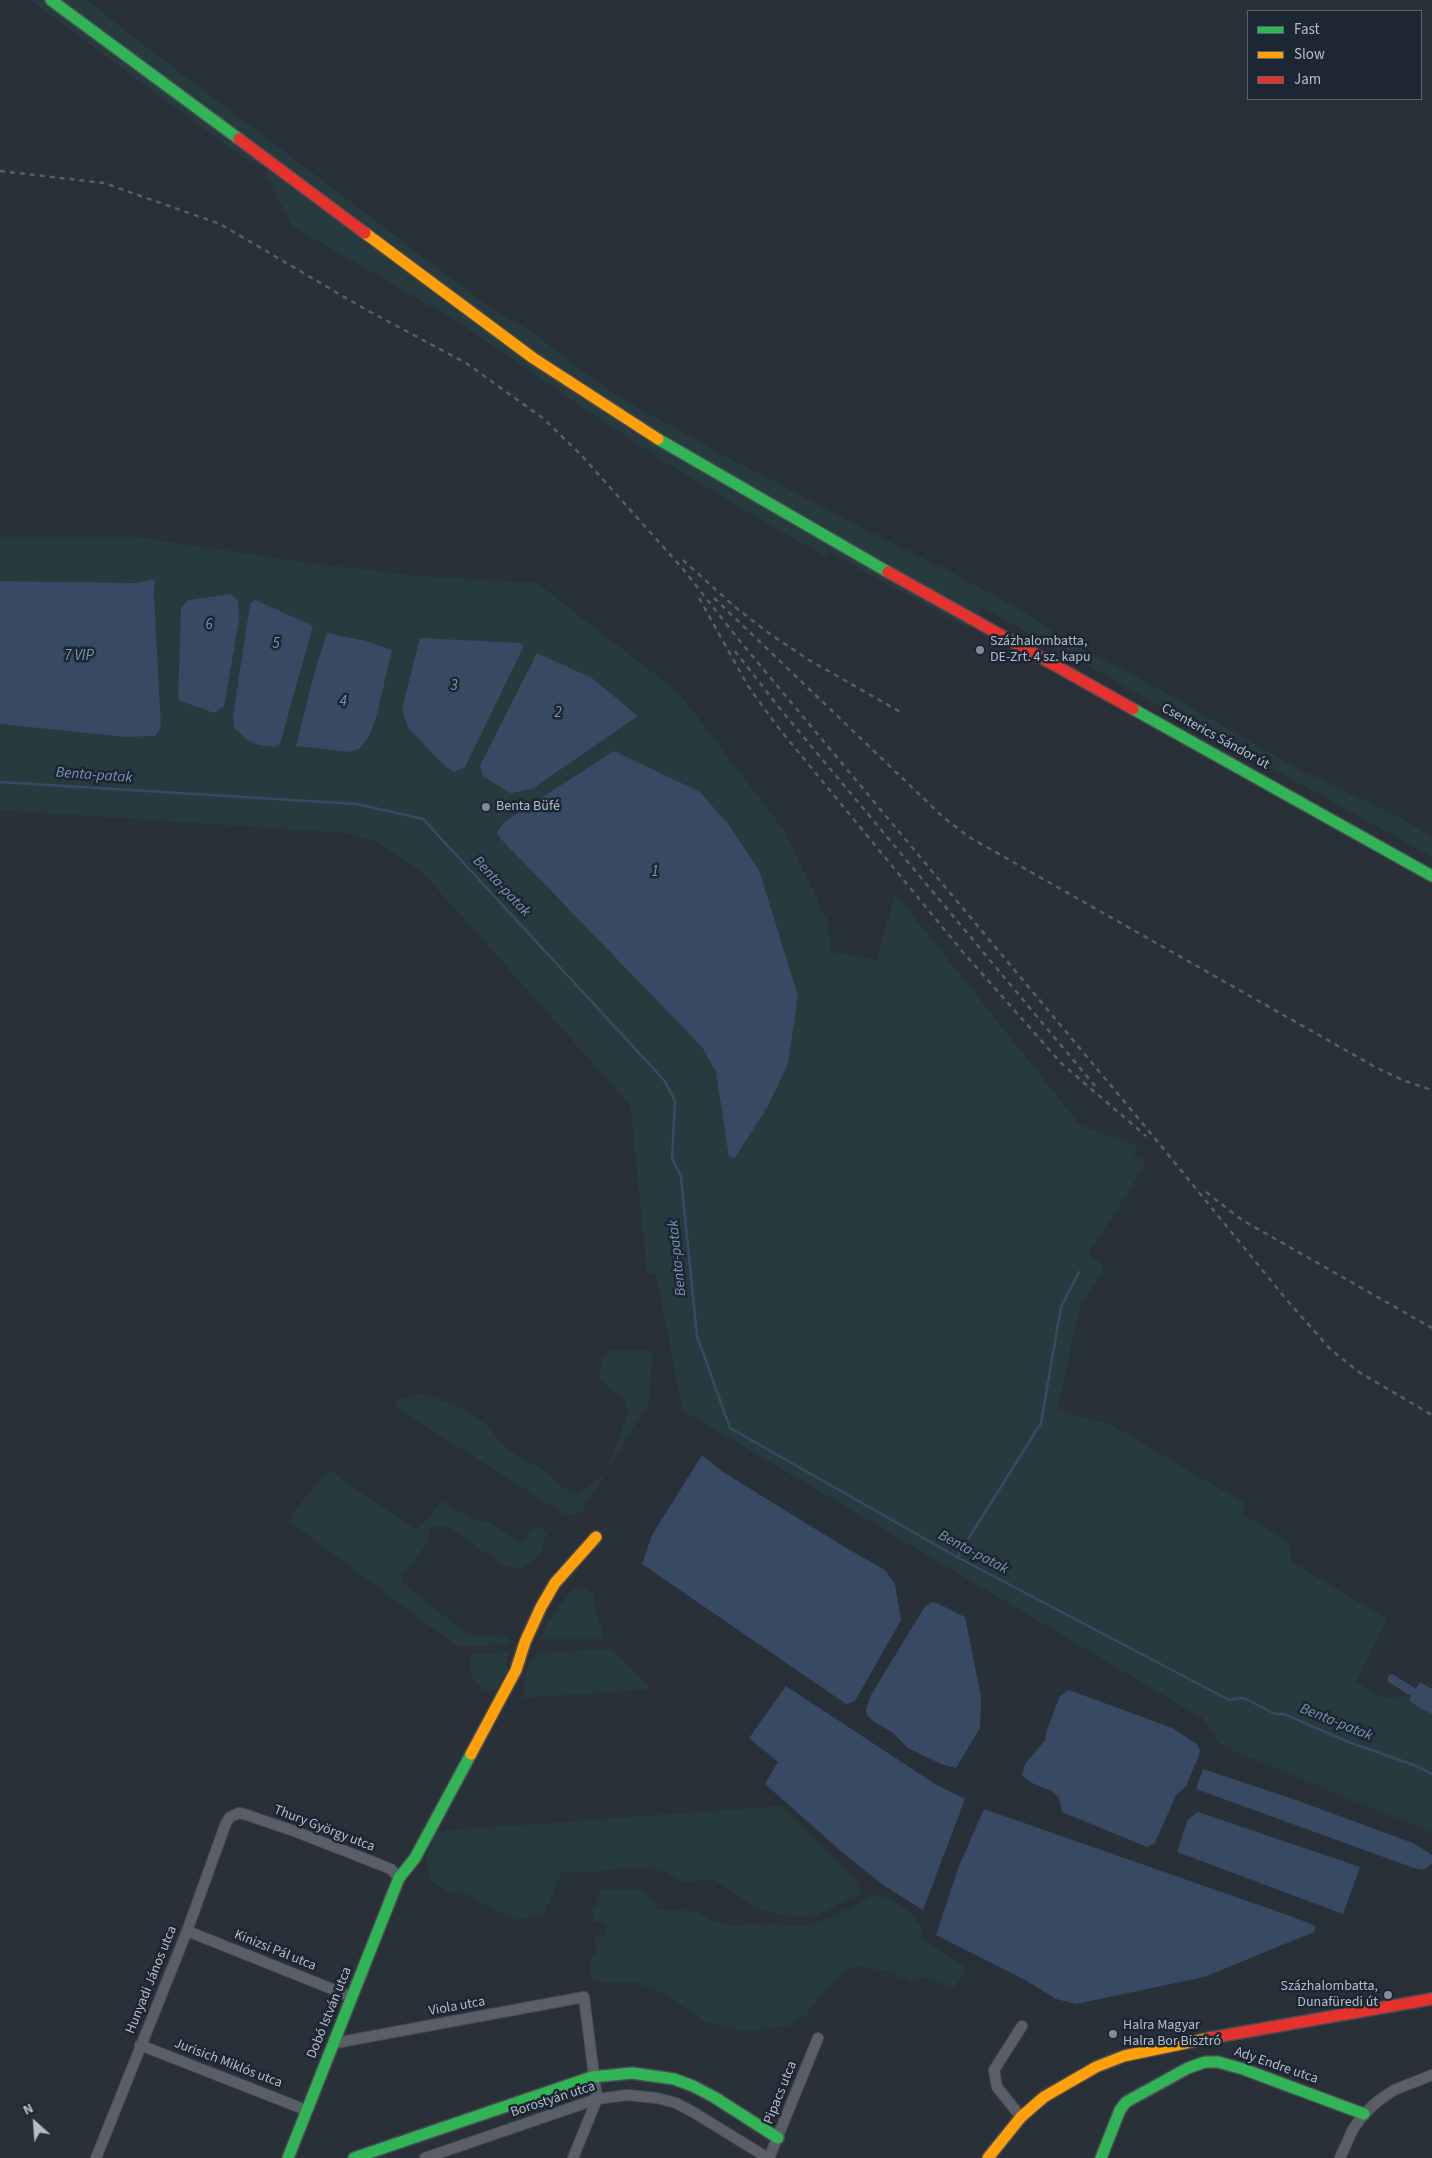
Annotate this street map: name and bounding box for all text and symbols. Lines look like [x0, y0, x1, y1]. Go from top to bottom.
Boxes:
legend [1247, 10, 1422, 100]
text: Fast [1294, 19, 1320, 40]
text: Slow [1294, 44, 1325, 65]
text: Jam [1294, 69, 1321, 90]
water label: 6 [205, 617, 213, 635]
place label: Százhalombatta, DE-Zrt. 4 sz. kapu [990, 634, 1091, 666]
water label: 5 [272, 636, 280, 654]
marker: Százhalombatta, DE-Zrt. 4 sz. kapu [974, 644, 986, 656]
water label: 7 VIP [64, 648, 94, 666]
water label: 3 [450, 678, 458, 696]
water label: 4 [339, 694, 347, 712]
street label: Csenterics Sándor út [1158, 700, 1272, 774]
water label: 2 [554, 705, 562, 723]
water label: Benta-patak [55, 764, 133, 788]
place label: Benta Büfé [496, 799, 560, 815]
marker: Benta Büfé [480, 801, 492, 813]
water label: Benta-patak [468, 853, 534, 921]
water label: 1 [651, 864, 659, 882]
water label: Benta-patak [665, 1219, 691, 1297]
water label: Benta-patak [935, 1527, 1011, 1579]
water label: Benta-patak [1297, 1700, 1375, 1746]
street label: Thury György utca [271, 1802, 377, 1856]
street label: Hunyadi János utca [123, 1924, 181, 2036]
street label: Kinizsi Pál utca [232, 1927, 318, 1975]
street label: Dobó István utca [304, 1965, 356, 2061]
place label: Százhalombatta, Dunafüredi út [1281, 1979, 1378, 2011]
marker: Százhalombatta, Dunafüredi út [1382, 1989, 1394, 2001]
street label: Viola utca [427, 1994, 487, 2020]
place label: Halra Magyar Halra Bor Bisztró [1123, 2018, 1221, 2050]
marker: Halra Magyar Halra Bor Bisztró [1107, 2028, 1119, 2040]
street label: Jurisich Miklós utca [172, 2036, 284, 2092]
street label: Ady Endre utca [1232, 2044, 1320, 2088]
street label: Pipacs utca [761, 2059, 801, 2127]
street label: Borostyán utca [509, 2078, 597, 2122]
north arrow [10, 2098, 60, 2148]
text: N [20, 2098, 37, 2121]

